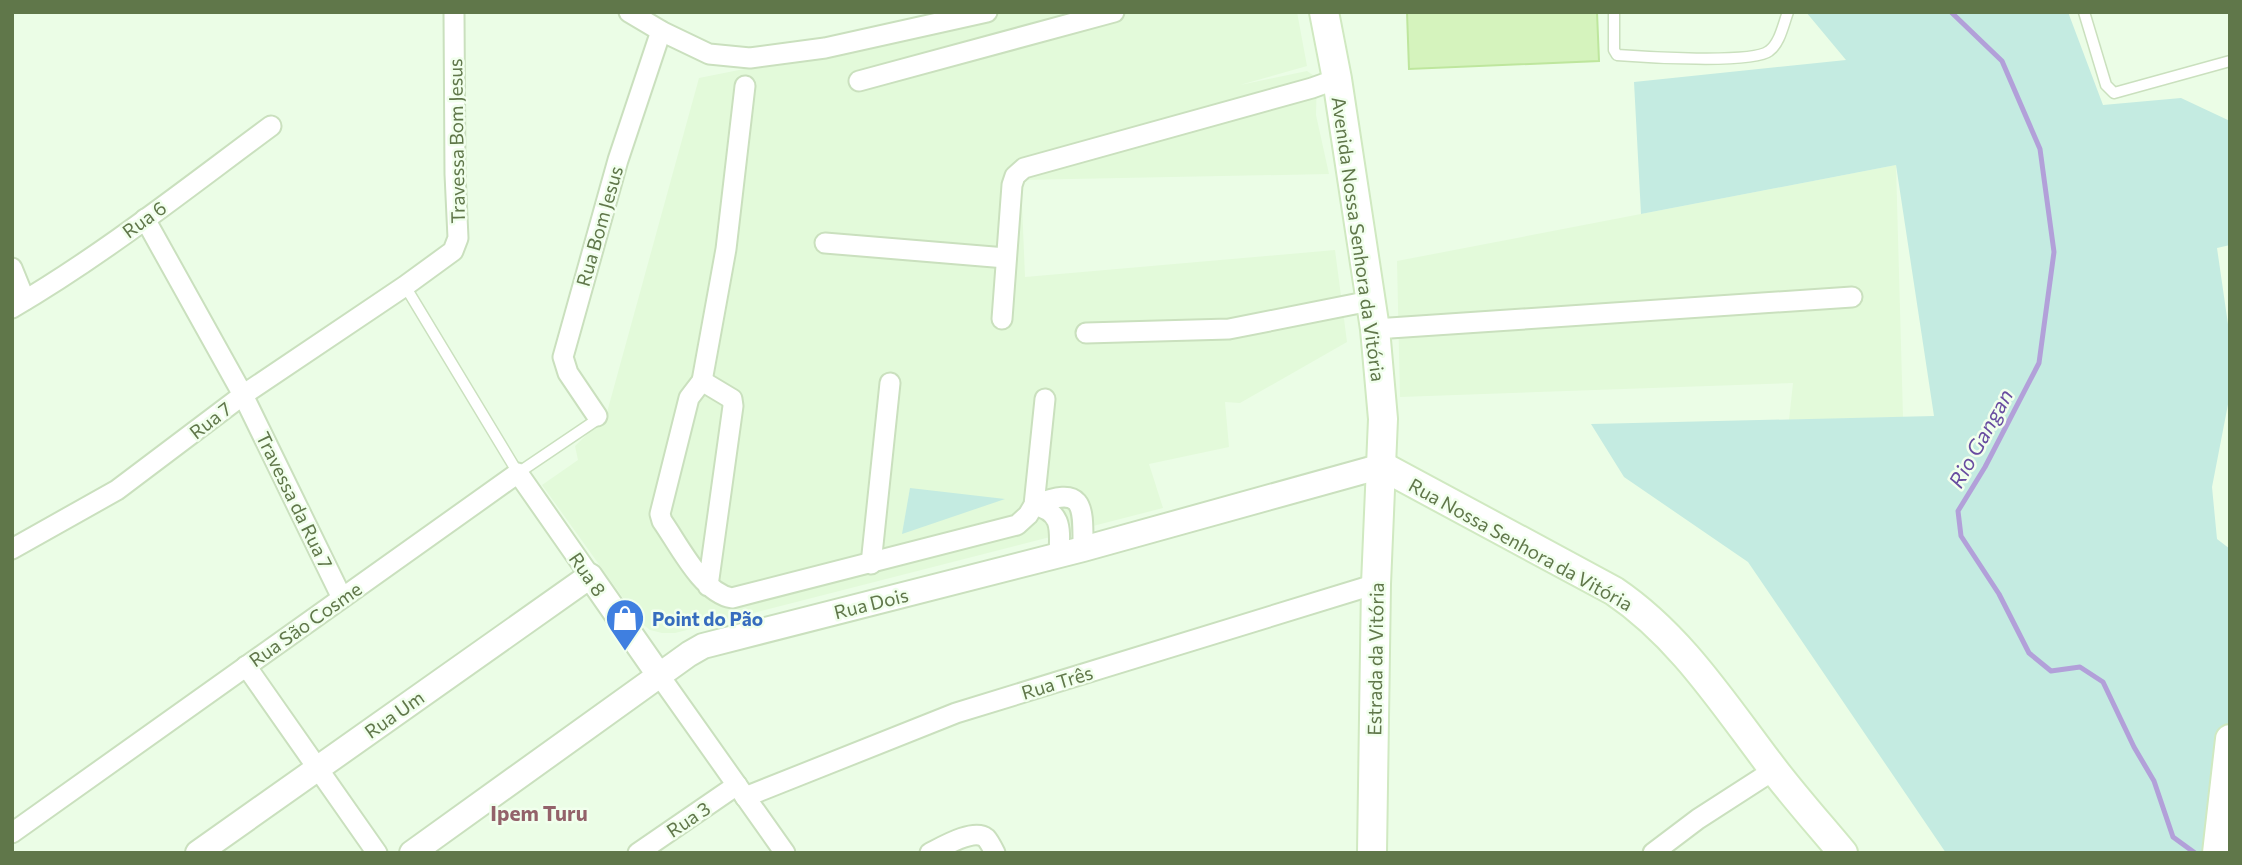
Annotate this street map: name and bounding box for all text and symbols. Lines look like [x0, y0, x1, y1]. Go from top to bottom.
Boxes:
street label: Travessa Bom Jesus [443, 58, 469, 224]
street label: Avenida Nossa Senhora da Vitória [1328, 95, 1390, 383]
street label: Rua Bom Jesus [571, 163, 627, 289]
street label: Rua 6 [118, 195, 170, 243]
water label: Rio Gangan [1943, 384, 2017, 492]
street label: Rua 7 [184, 397, 236, 443]
street label: Travessa da Rua 7 [252, 428, 338, 572]
street label: Rua Nossa Senhora da Vitória [1405, 473, 1637, 615]
street label: Rua 8 [565, 548, 611, 600]
street label: Rua São Cosme [244, 577, 366, 671]
street label: Estrada da Vitória [1362, 582, 1388, 736]
street label: Rua Dois [831, 583, 911, 623]
shop icon: Point do Pão [604, 597, 646, 652]
place label: Point do Pão [652, 607, 763, 630]
street label: Rua Três [1019, 660, 1095, 704]
street label: Rua Um [360, 685, 428, 743]
street label: Rua 3 [662, 796, 714, 842]
district label: Ipem Turu [490, 800, 588, 825]

